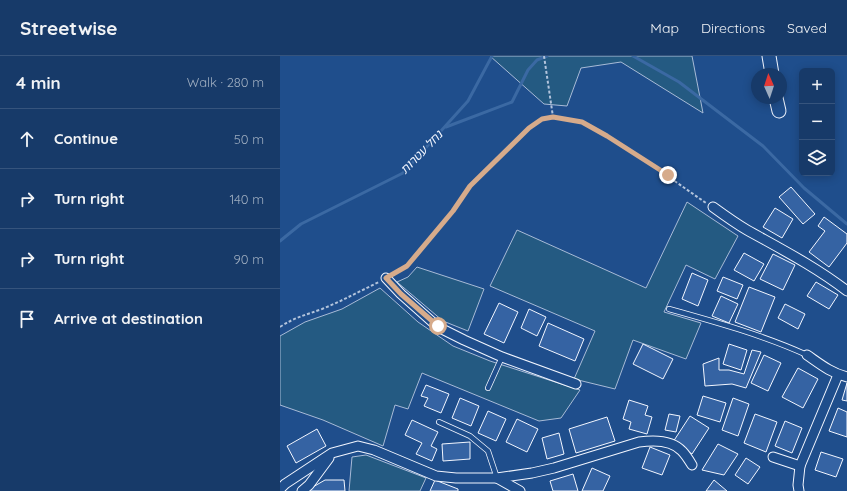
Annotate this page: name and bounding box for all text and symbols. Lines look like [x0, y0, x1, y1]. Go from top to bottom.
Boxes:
text: Streetwise [20, 16, 117, 40]
text: Map [650, 19, 679, 37]
text: Directions [701, 19, 765, 37]
text: Saved [787, 19, 827, 37]
north arrow [751, 68, 787, 104]
map controls [799, 68, 835, 176]
button: + [799, 68, 835, 104]
text: 4 min [16, 72, 61, 93]
text: Walk · 280 m [187, 74, 264, 90]
button: − [799, 104, 835, 140]
water label: נחל עטרות [397, 126, 446, 177]
icon: ahead [16, 128, 38, 150]
text: Continue [54, 129, 118, 148]
text: 50 m [234, 131, 264, 147]
button: layers [799, 140, 835, 176]
route end [659, 166, 677, 184]
icon: right [16, 188, 38, 210]
text: Turn right [54, 189, 125, 208]
text: 140 m [229, 191, 264, 207]
icon: right [16, 248, 38, 270]
text: Turn right [54, 249, 125, 268]
text: 90 m [234, 251, 264, 267]
icon: arrive [16, 308, 38, 330]
text: Arrive at destination [54, 309, 203, 328]
route start [429, 317, 447, 335]

